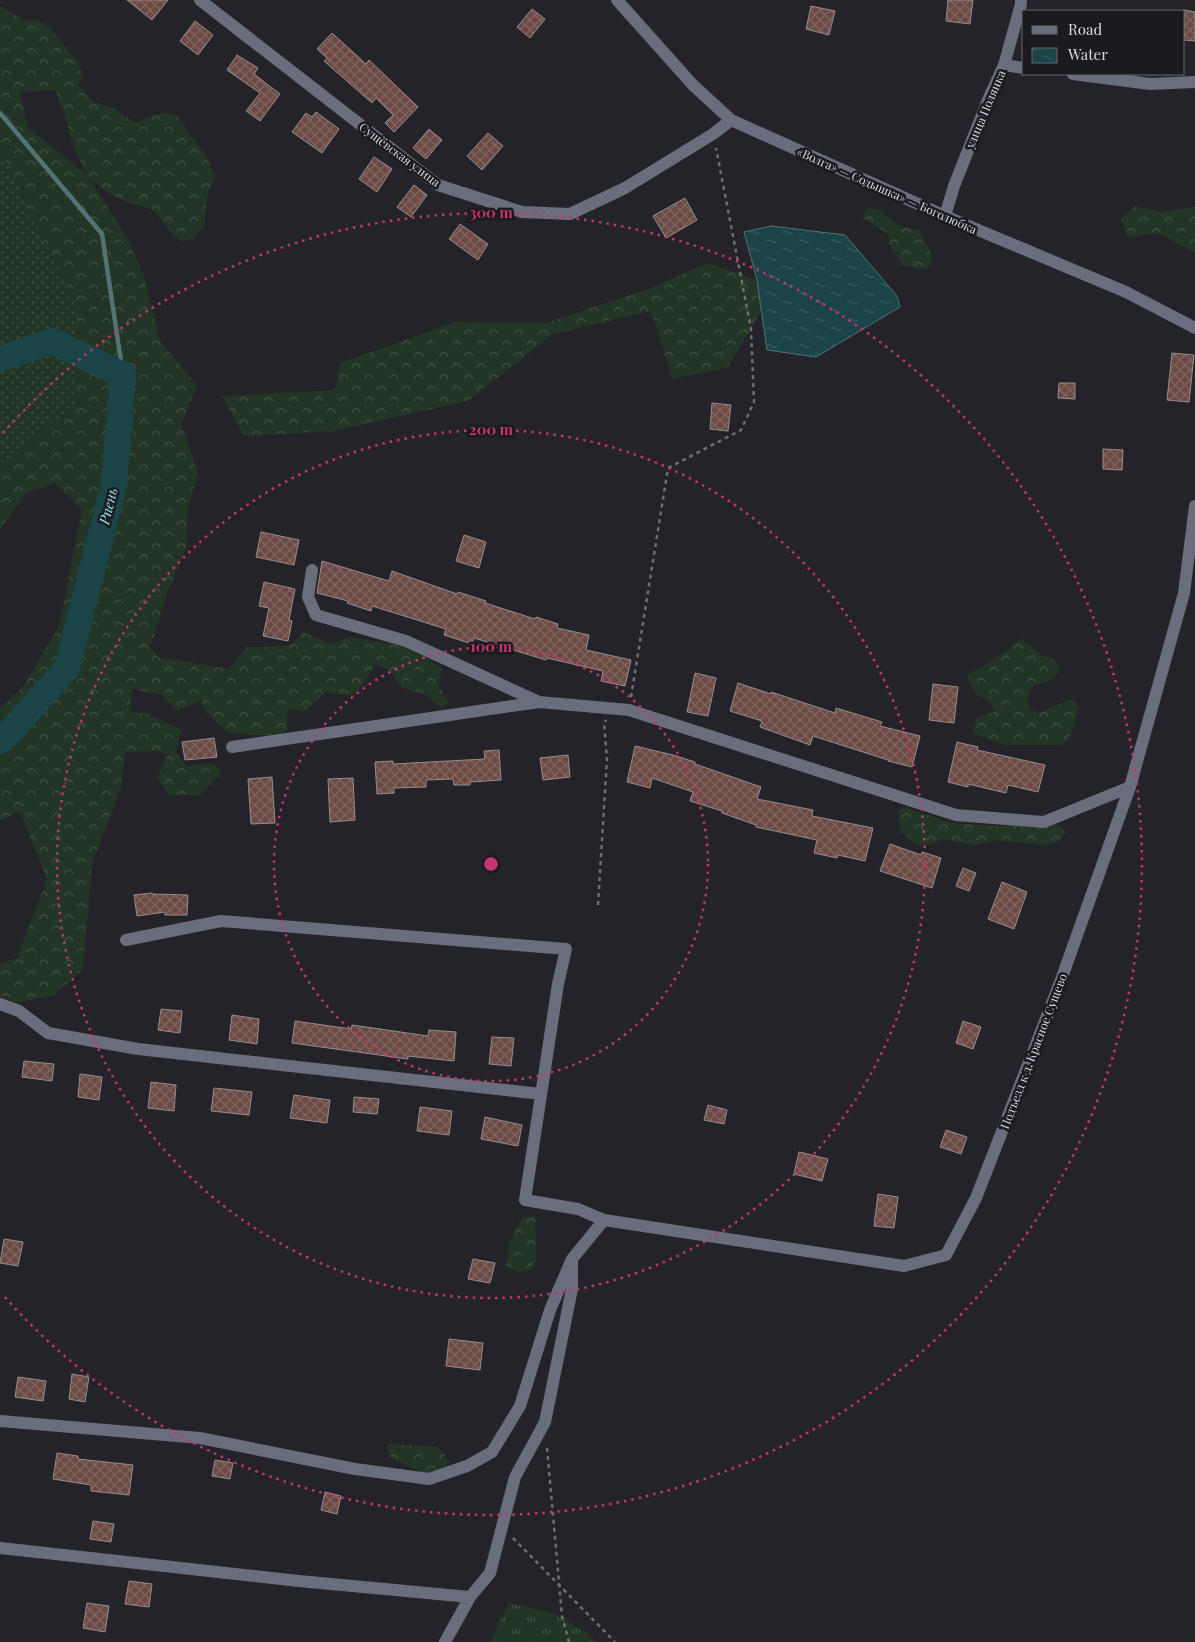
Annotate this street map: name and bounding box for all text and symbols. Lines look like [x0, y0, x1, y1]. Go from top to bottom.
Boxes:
legend [1022, 10, 1185, 75]
text: Road [1068, 19, 1102, 39]
text: Water [1067, 44, 1108, 64]
street label: улица Полянка [961, 67, 1009, 151]
street label: Сущёвская улица [356, 118, 444, 190]
street label: «Волга» — Содышка» — Боголюбка [794, 143, 980, 237]
text: 300 m [469, 202, 513, 222]
text: 200 m [469, 419, 514, 439]
water label: Рпень [94, 486, 122, 527]
text: 100 m [470, 636, 513, 656]
centre of rings [482, 855, 500, 873]
street label: Подъезд к д. Красное Сущево [996, 970, 1070, 1131]

